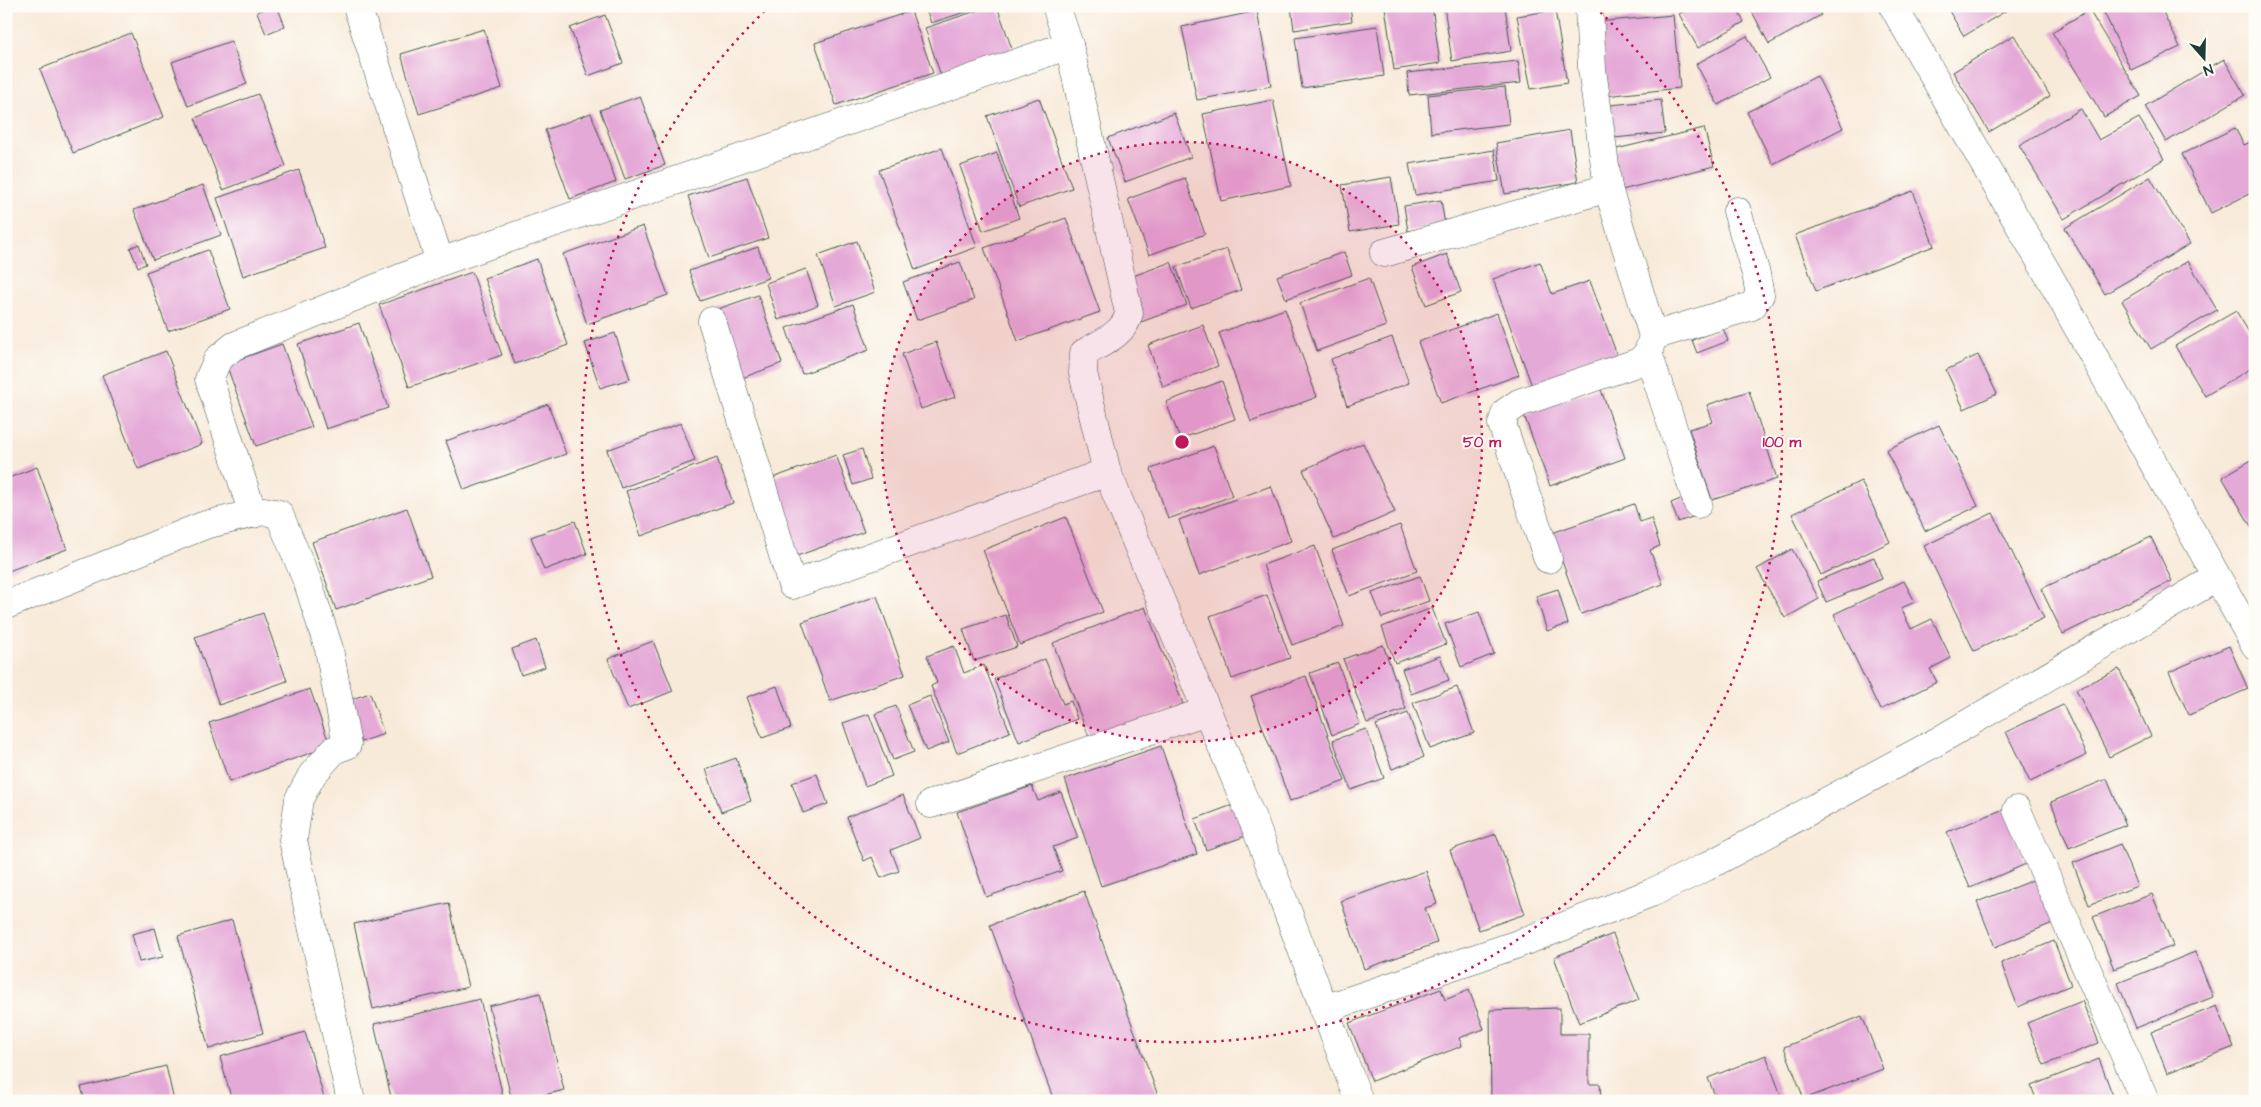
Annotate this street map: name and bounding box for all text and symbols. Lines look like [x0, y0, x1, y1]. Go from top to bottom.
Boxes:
north arrow [2178, 32, 2228, 82]
text: N [2200, 58, 2216, 80]
text: 50 m [1463, 432, 1501, 453]
text: 100 m [1763, 432, 1802, 453]
centre of rings [1173, 433, 1191, 451]

